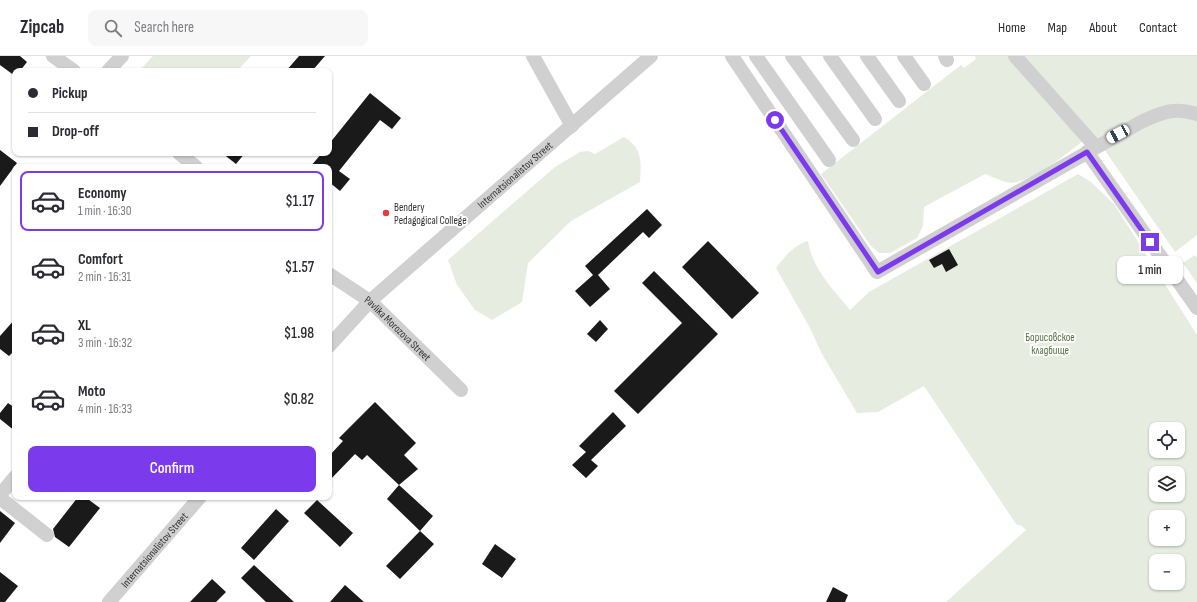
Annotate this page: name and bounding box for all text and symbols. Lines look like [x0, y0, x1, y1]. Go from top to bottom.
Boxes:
search box [88, 10, 368, 46]
text: Zipcab [20, 16, 64, 39]
icon: search [102, 17, 124, 39]
text: Search here [134, 18, 194, 37]
text: Home [998, 19, 1026, 36]
text: Map [1048, 19, 1067, 36]
text: About [1089, 19, 1117, 36]
text: Contact [1139, 19, 1177, 36]
text: Pickup [52, 84, 88, 103]
route start [766, 111, 784, 129]
text: Drop-off [52, 122, 99, 141]
car [1105, 123, 1131, 145]
street label: Internatsionalistov Street [475, 139, 556, 211]
icon: car [30, 183, 66, 219]
text: Economy [78, 184, 127, 203]
text: $1.17 [285, 192, 314, 211]
place label: Bendery Pedagogical College [394, 201, 467, 227]
text: 1 min · 16:30 [78, 203, 132, 219]
marker: Bendery Pedagogical College [381, 208, 391, 218]
route end [1141, 233, 1159, 251]
icon: car [30, 249, 66, 285]
text: Comfort [78, 250, 123, 269]
callout: 1 min [1117, 256, 1183, 284]
text: $1.57 [285, 258, 314, 277]
text: 1 min [1138, 262, 1162, 278]
text: 2 min · 16:31 [78, 269, 131, 285]
street label: Pavlika Morozova Street [362, 293, 434, 364]
icon: car [30, 315, 66, 351]
text: XL [78, 316, 91, 335]
text: $1.98 [284, 324, 314, 343]
park label: Борисовское кладбище [1025, 331, 1075, 357]
text: 3 min · 16:32 [78, 335, 132, 351]
icon: car [30, 381, 66, 417]
text: Moto [78, 382, 105, 401]
text: $0.82 [283, 390, 314, 409]
text: 4 min · 16:33 [78, 401, 132, 417]
map controls [1149, 422, 1185, 590]
button: locate [1149, 422, 1185, 458]
button: Confirm [28, 446, 316, 492]
button: layers [1149, 466, 1185, 502]
street label: Internatsionalistov Street [119, 510, 191, 590]
button: + [1149, 510, 1185, 546]
button: − [1149, 554, 1185, 590]

